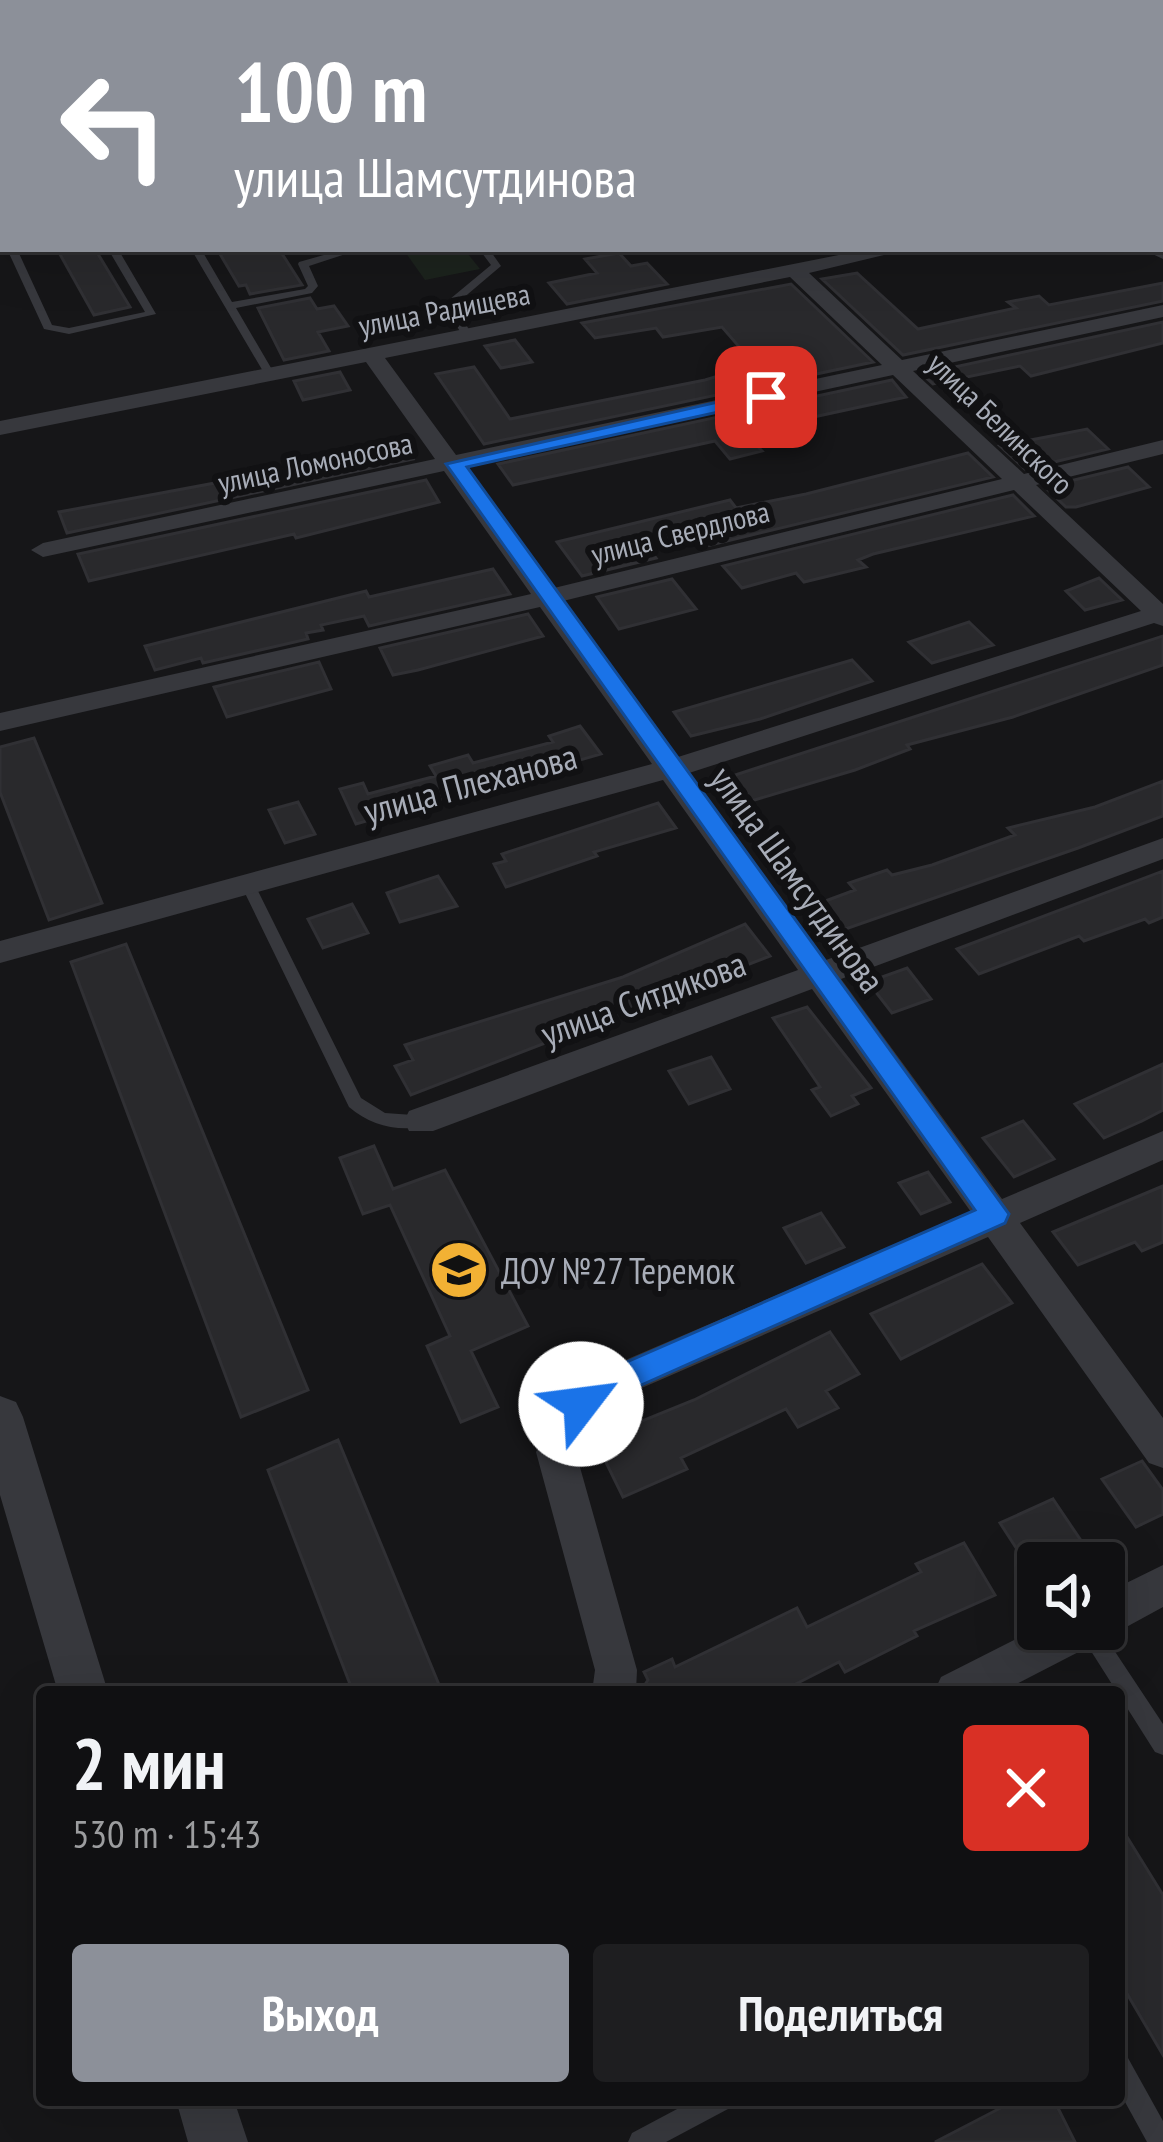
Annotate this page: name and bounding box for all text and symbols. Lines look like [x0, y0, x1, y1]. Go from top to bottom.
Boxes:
text: 100 m [234, 36, 427, 145]
icon: left [36, 48, 192, 204]
text: улица Шамсутдинова [234, 142, 637, 212]
street label: улица Радищева [355, 273, 533, 345]
street label: улица Белинского [920, 344, 1082, 502]
pin [715, 346, 817, 448]
icon: arrive [733, 364, 799, 430]
street label: улица Ломоносова [214, 422, 416, 502]
street label: улица Свердлова [587, 491, 773, 573]
street label: улица Плеханова [358, 732, 582, 834]
street label: улица Шамсутдинова [700, 757, 896, 1001]
street label: улица Ситдикова [534, 939, 752, 1057]
school or university icon: ДОУ №27 Теремок [428, 1239, 490, 1301]
place label: ДОУ №27 Теремок [501, 1247, 735, 1294]
position arrow [518, 1341, 644, 1467]
map controls [1017, 1542, 1125, 1650]
button: sound [1017, 1542, 1125, 1650]
text: 2 мин [72, 1716, 226, 1809]
button: close [963, 1725, 1089, 1851]
text: 530 m · 15:43 [72, 1808, 261, 1859]
button: Выход [72, 1944, 569, 2082]
button: Поделиться [593, 1944, 1089, 2082]

